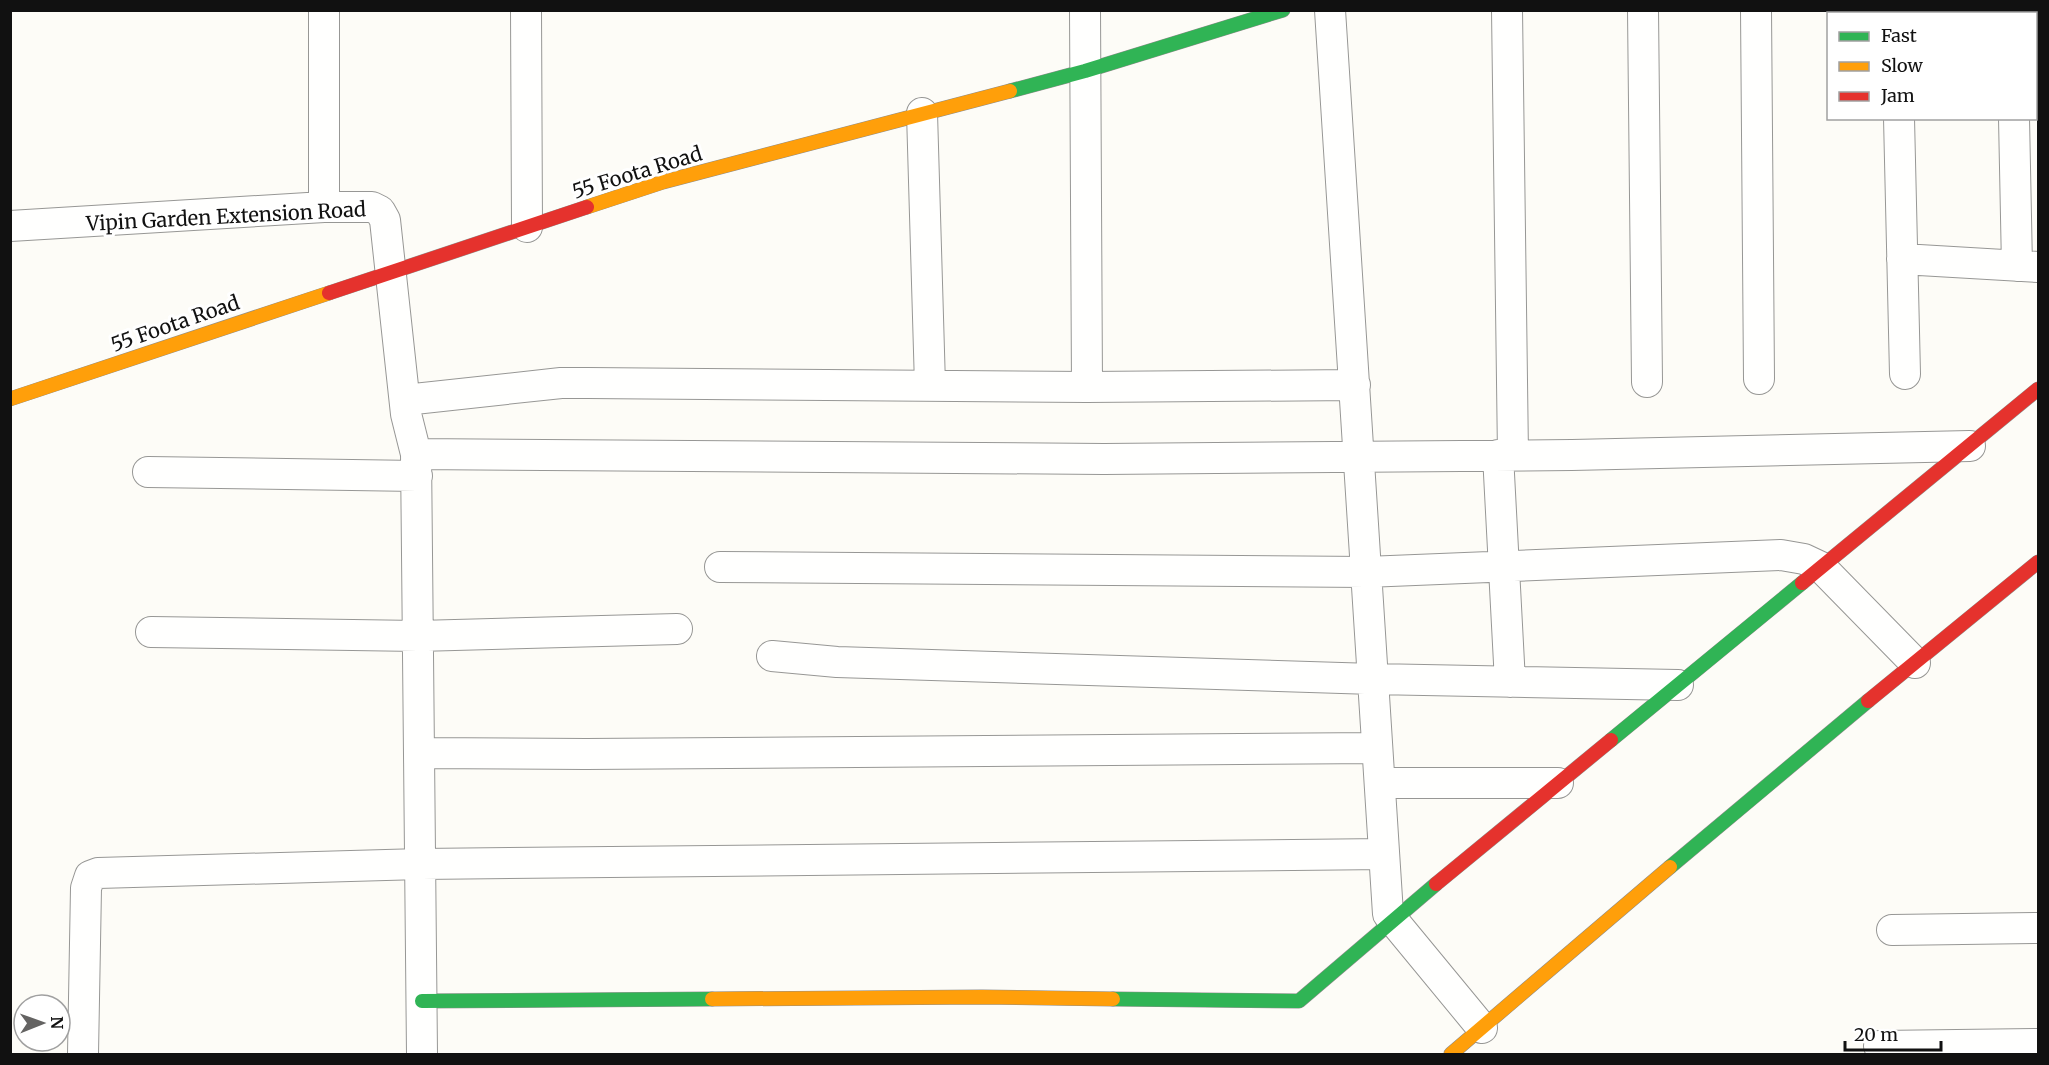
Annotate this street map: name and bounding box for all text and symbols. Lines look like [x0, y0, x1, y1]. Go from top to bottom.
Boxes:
legend [1827, 12, 2037, 120]
text: Fast [1881, 24, 1917, 47]
text: Slow [1881, 54, 1924, 77]
text: Jam [1880, 84, 1915, 107]
street label: 55 Foota Road [569, 140, 705, 204]
street label: Vipin Garden Extension Road [84, 196, 367, 236]
street label: 55 Foota Road [107, 289, 243, 357]
north arrow [12, 993, 72, 1053]
scale bar [1845, 1014, 1941, 1052]
text: N [47, 1016, 67, 1030]
text: 20 m [1854, 1023, 1898, 1046]

